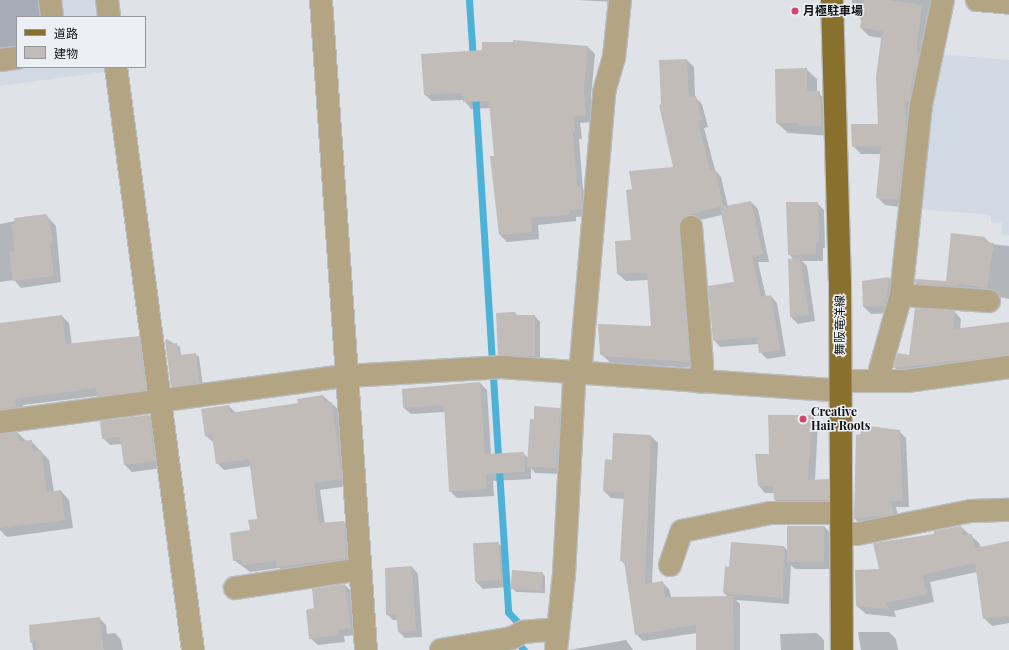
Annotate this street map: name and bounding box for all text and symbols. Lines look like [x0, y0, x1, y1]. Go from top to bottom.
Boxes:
place label: 月極駐車場 [803, 4, 863, 18]
marker: 月極駐車場 [790, 6, 800, 16]
legend [16, 16, 146, 68]
text: 道路 [54, 25, 78, 41]
text: 建物 [54, 45, 78, 61]
street label: 舞阪竜洋線 [833, 295, 847, 355]
place label: Creative Hair Roots [811, 405, 871, 433]
marker: Creative Hair Roots [798, 414, 808, 424]

